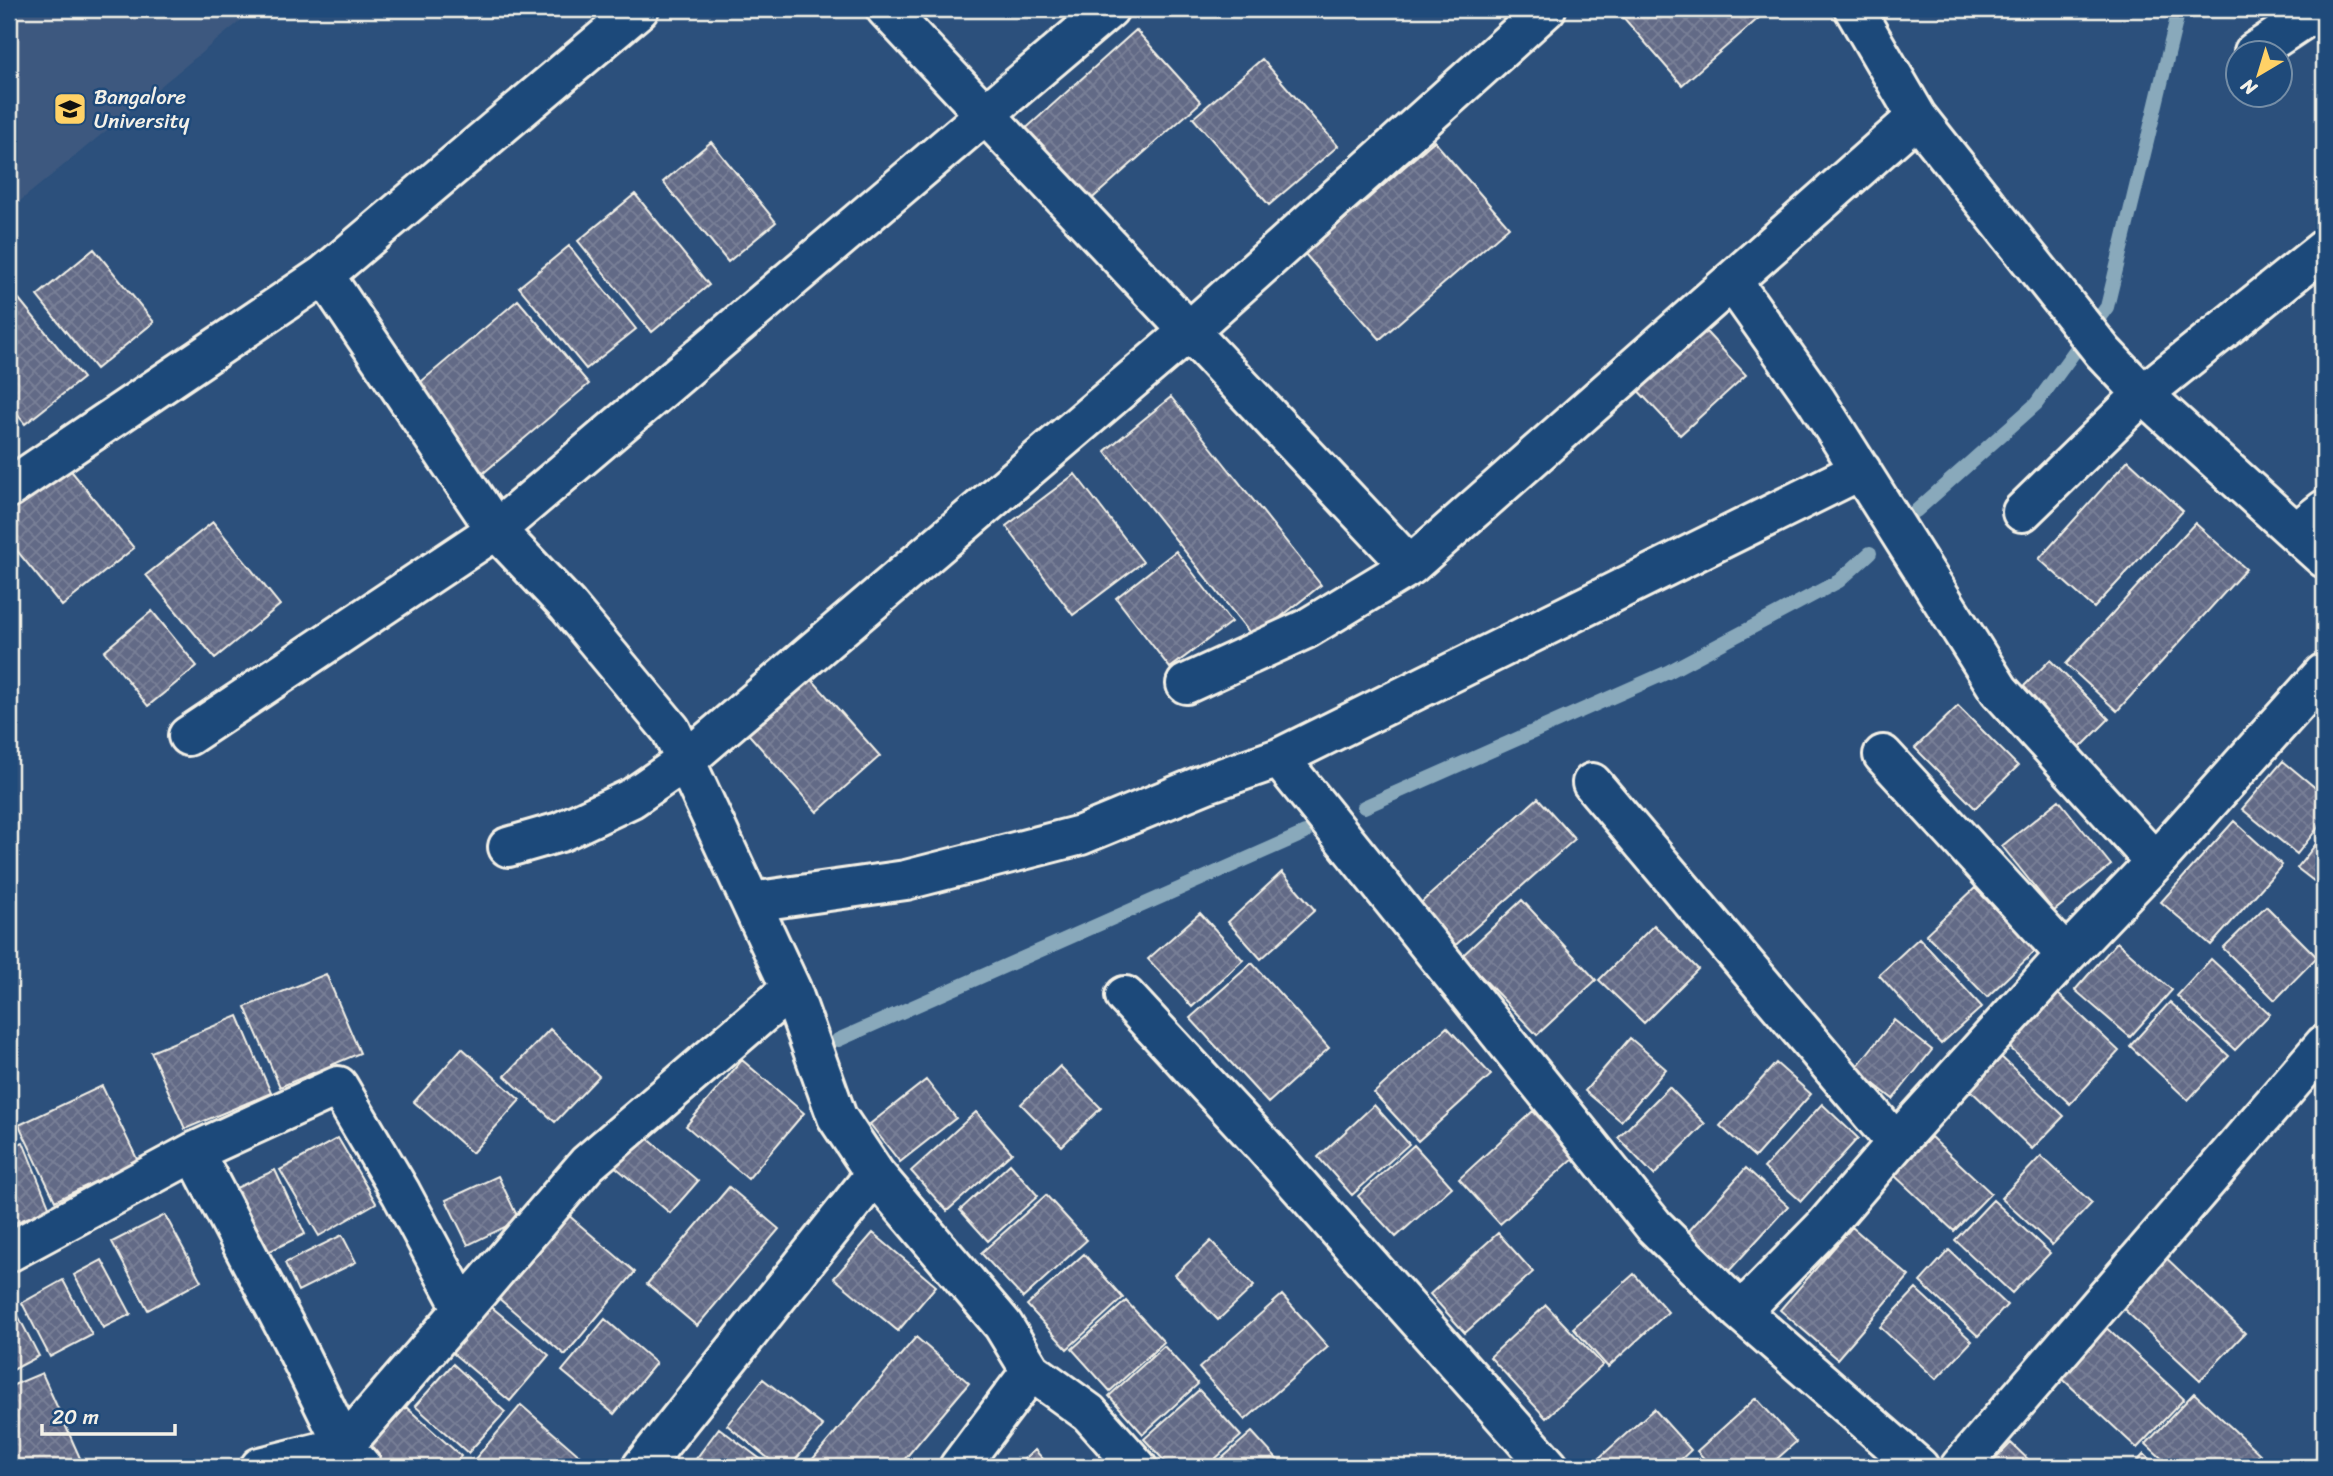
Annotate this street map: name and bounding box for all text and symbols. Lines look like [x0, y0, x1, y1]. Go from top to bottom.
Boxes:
north arrow [2224, 38, 2294, 108]
text: N [2233, 69, 2265, 105]
place label: Bangalore University [94, 78, 190, 140]
school or university icon: Bangalore University [51, 90, 89, 128]
scale bar [42, 1392, 175, 1436]
text: 20 m [52, 1398, 99, 1436]

